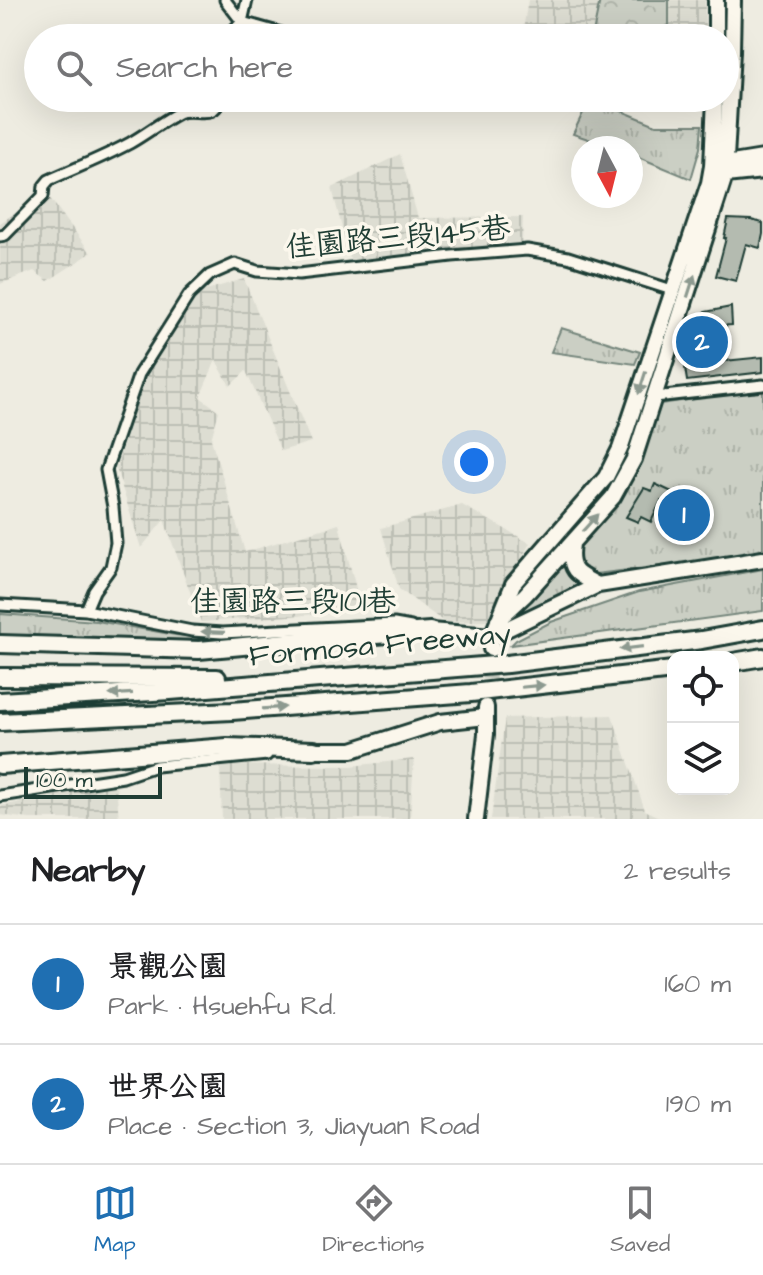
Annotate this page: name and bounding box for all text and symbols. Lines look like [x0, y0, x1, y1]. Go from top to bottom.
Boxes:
search box [24, 24, 739, 112]
icon: search [52, 46, 96, 90]
text: Search here [116, 47, 293, 89]
north arrow [571, 136, 643, 208]
street label: 佳園路三段145巷 [284, 207, 512, 269]
one-way arrow [685, 273, 697, 297]
pin: 2 [676, 312, 728, 372]
one-way arrow [635, 371, 648, 395]
your location [454, 442, 494, 482]
pin: 1 [658, 485, 710, 545]
one-way arrow [581, 513, 599, 532]
street label: 佳園路三段101巷 [190, 581, 396, 623]
street label: Formosa Freeway [247, 613, 513, 678]
one-way arrow [200, 626, 225, 639]
one-way arrow [618, 642, 643, 655]
map controls [667, 651, 739, 795]
button: locate [667, 651, 739, 723]
one-way arrow [521, 680, 546, 693]
one-way arrow [108, 688, 133, 701]
one-way arrow [262, 701, 287, 714]
button: layers [667, 723, 739, 795]
scale bar [24, 763, 162, 799]
text: 100 m [36, 765, 93, 796]
text: Nearby [32, 847, 146, 895]
text: 2 results [623, 853, 731, 889]
text: 景觀公園 [108, 946, 228, 988]
text: 1 [56, 966, 60, 1002]
text: 160 m [664, 966, 731, 1002]
text: Park · Hsuehfu Rd. [108, 988, 336, 1024]
text: 世界公園 [108, 1066, 228, 1108]
text: 2 [51, 1086, 65, 1122]
text: 190 m [666, 1086, 731, 1122]
text: Place · Section 3, Jiayuan Road [108, 1108, 480, 1144]
tab: Map [93, 1181, 137, 1260]
tab: Directions [322, 1181, 425, 1260]
tab: Saved [610, 1181, 670, 1260]

